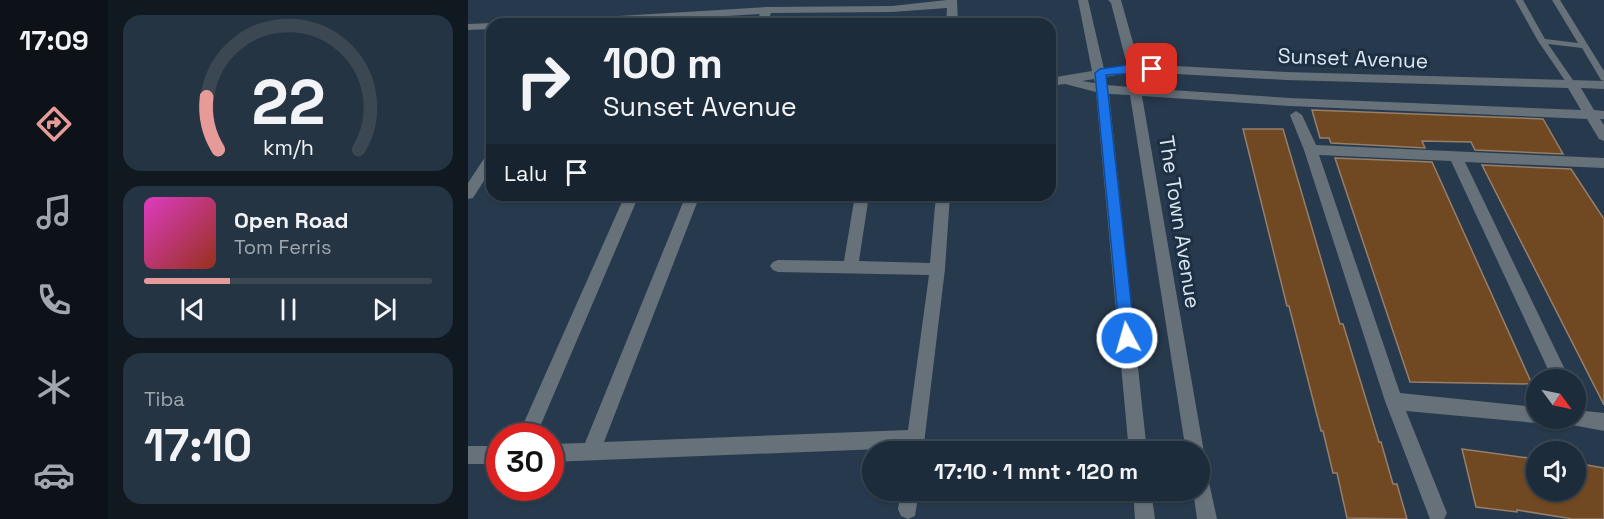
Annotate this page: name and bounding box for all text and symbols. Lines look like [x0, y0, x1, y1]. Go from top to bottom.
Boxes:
text: 17:09 [19, 23, 89, 58]
text: 100 m [603, 37, 723, 90]
icon: right [504, 42, 582, 120]
street label: Sunset Avenue [1277, 42, 1429, 74]
pin [1126, 43, 1177, 94]
icon: arrive [1135, 52, 1168, 85]
text: 22 [251, 63, 325, 142]
text: Sunset Avenue [603, 89, 797, 124]
icon: directions [33, 103, 75, 145]
text: km/h [262, 134, 314, 161]
street label: The Town Avenue [1153, 134, 1207, 310]
icon: arrive [560, 156, 593, 189]
text: Lalu [504, 159, 548, 187]
icon: music [33, 191, 75, 233]
text: Open Road [234, 206, 349, 234]
text: Tom Ferris [234, 234, 332, 260]
icon: phone [33, 279, 75, 321]
icon: previous [176, 293, 209, 326]
icon: pause [272, 293, 305, 326]
icon: next [368, 293, 401, 326]
position arrow [1095, 306, 1159, 370]
icon: climate [33, 366, 75, 408]
north arrow [1526, 369, 1586, 429]
map controls [1526, 369, 1586, 501]
text: Tiba [144, 386, 185, 412]
text: 17:10 [144, 417, 252, 474]
speed limit sign: 30 [486, 423, 564, 501]
button: sound [1526, 441, 1586, 501]
icon: car [33, 454, 75, 496]
text: 17:10 · 1 mnt · 120 m [934, 457, 1138, 485]

